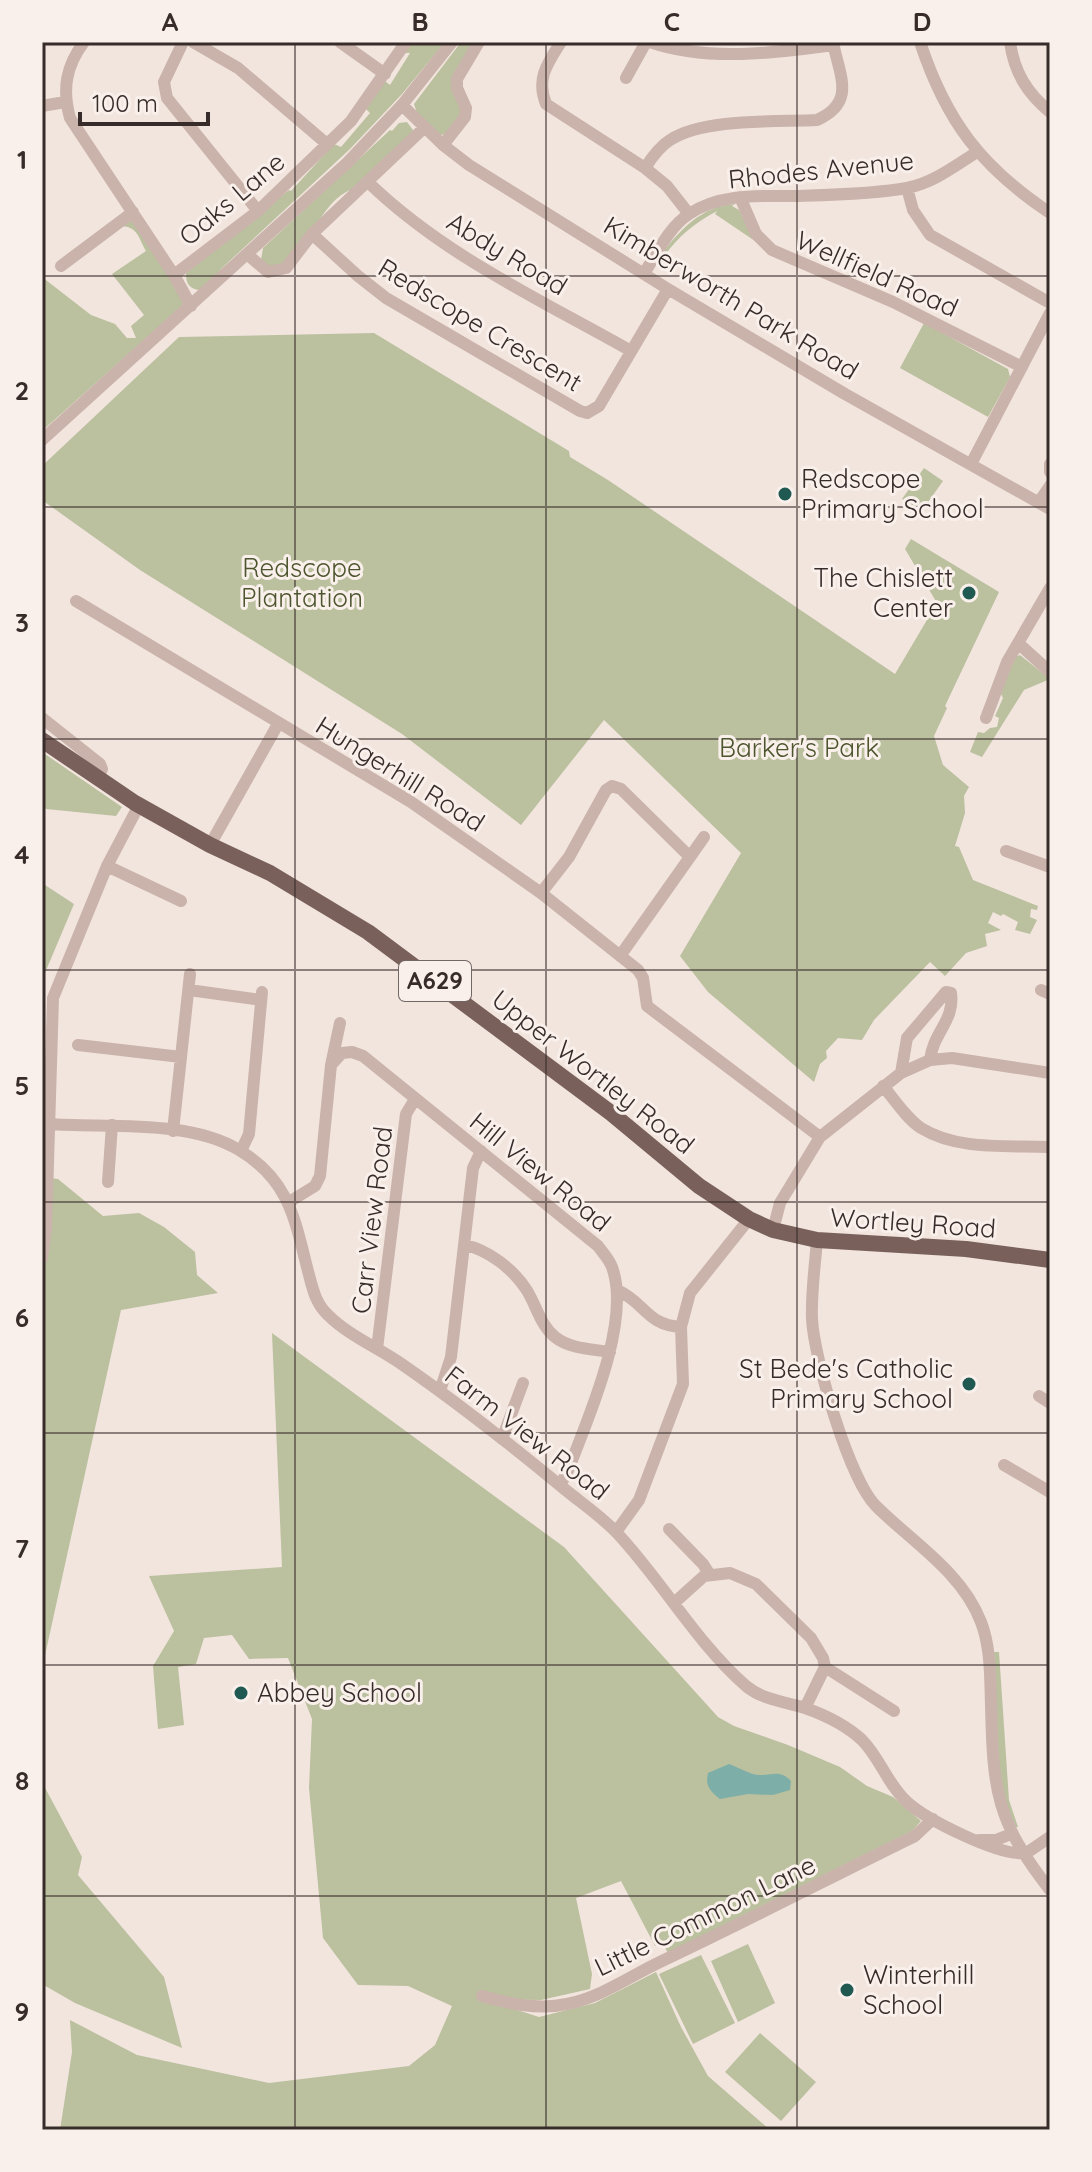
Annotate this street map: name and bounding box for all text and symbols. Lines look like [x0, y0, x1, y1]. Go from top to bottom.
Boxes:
text: A [162, 5, 179, 38]
text: B [411, 5, 429, 38]
text: C [664, 5, 680, 38]
text: D [913, 5, 931, 38]
scale bar [80, 76, 208, 126]
text: 100 m [92, 88, 158, 118]
text: 1 [17, 143, 27, 176]
street label: Rhodes Avenue [726, 143, 915, 196]
street label: Oaks Lane [172, 145, 291, 252]
street label: Abdy Road [441, 205, 573, 302]
street label: Kimberworth Park Road [598, 208, 865, 387]
street label: Wellfield Road [791, 223, 963, 324]
street label: Redscope Crescent [372, 251, 588, 398]
text: 2 [15, 374, 29, 407]
place label: Redscope Primary School [801, 462, 984, 525]
marker: Redscope Primary School [776, 485, 794, 503]
park label: Redscope Plantation [241, 551, 363, 614]
place label: The Chislett Center [813, 561, 953, 624]
marker: The Chislett Center [960, 584, 978, 602]
text: 3 [15, 606, 29, 639]
street label: Hungerhill Road [310, 708, 491, 839]
park label: Barker's Park [719, 731, 879, 764]
text: 4 [14, 838, 30, 871]
road number: A629 [399, 961, 471, 1001]
street label: Upper Wortley Road [486, 982, 701, 1161]
text: 5 [15, 1069, 29, 1102]
street label: Hill View Road [463, 1105, 618, 1239]
street label: Carr View Road [344, 1124, 399, 1316]
street label: Wortley Road [829, 1200, 997, 1245]
text: 6 [15, 1301, 29, 1334]
place label: St Bede's Catholic Primary School [739, 1352, 953, 1415]
street label: Farm View Road [439, 1358, 616, 1507]
marker: St Bede's Catholic Primary School [960, 1375, 978, 1393]
text: 7 [15, 1532, 29, 1565]
place label: Abbey School [257, 1676, 422, 1709]
marker: Abbey School [232, 1684, 250, 1702]
text: 8 [15, 1764, 29, 1797]
street label: Little Common Lane [589, 1848, 821, 1983]
place label: Winterhill School [863, 1958, 974, 2021]
marker: Winterhill School [838, 1981, 856, 1999]
text: 9 [15, 1995, 29, 2028]

